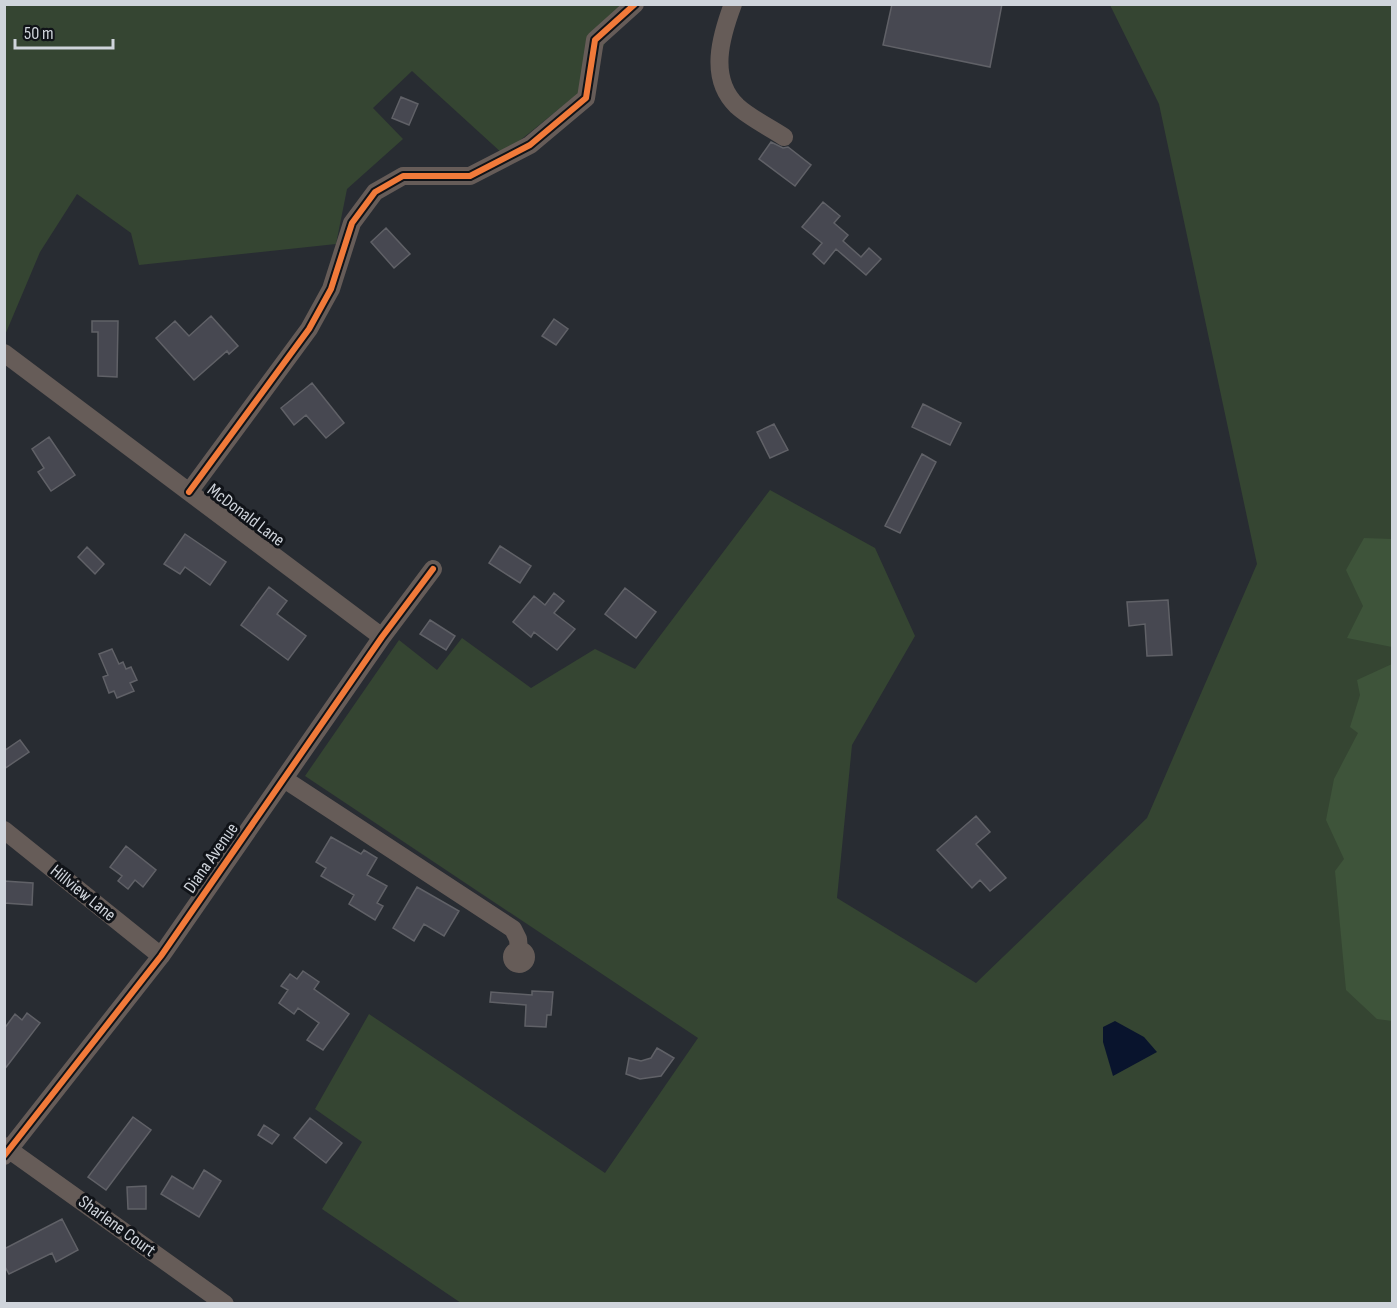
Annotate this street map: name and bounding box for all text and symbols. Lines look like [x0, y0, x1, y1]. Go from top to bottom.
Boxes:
scale bar [15, 12, 112, 50]
text: 50 m [24, 23, 54, 44]
street label: McDonald Lane [203, 479, 289, 551]
street label: Diana Avenue [179, 819, 243, 897]
street label: Hillview Lane [46, 860, 120, 926]
street label: Sharlene Court [74, 1191, 160, 1261]

